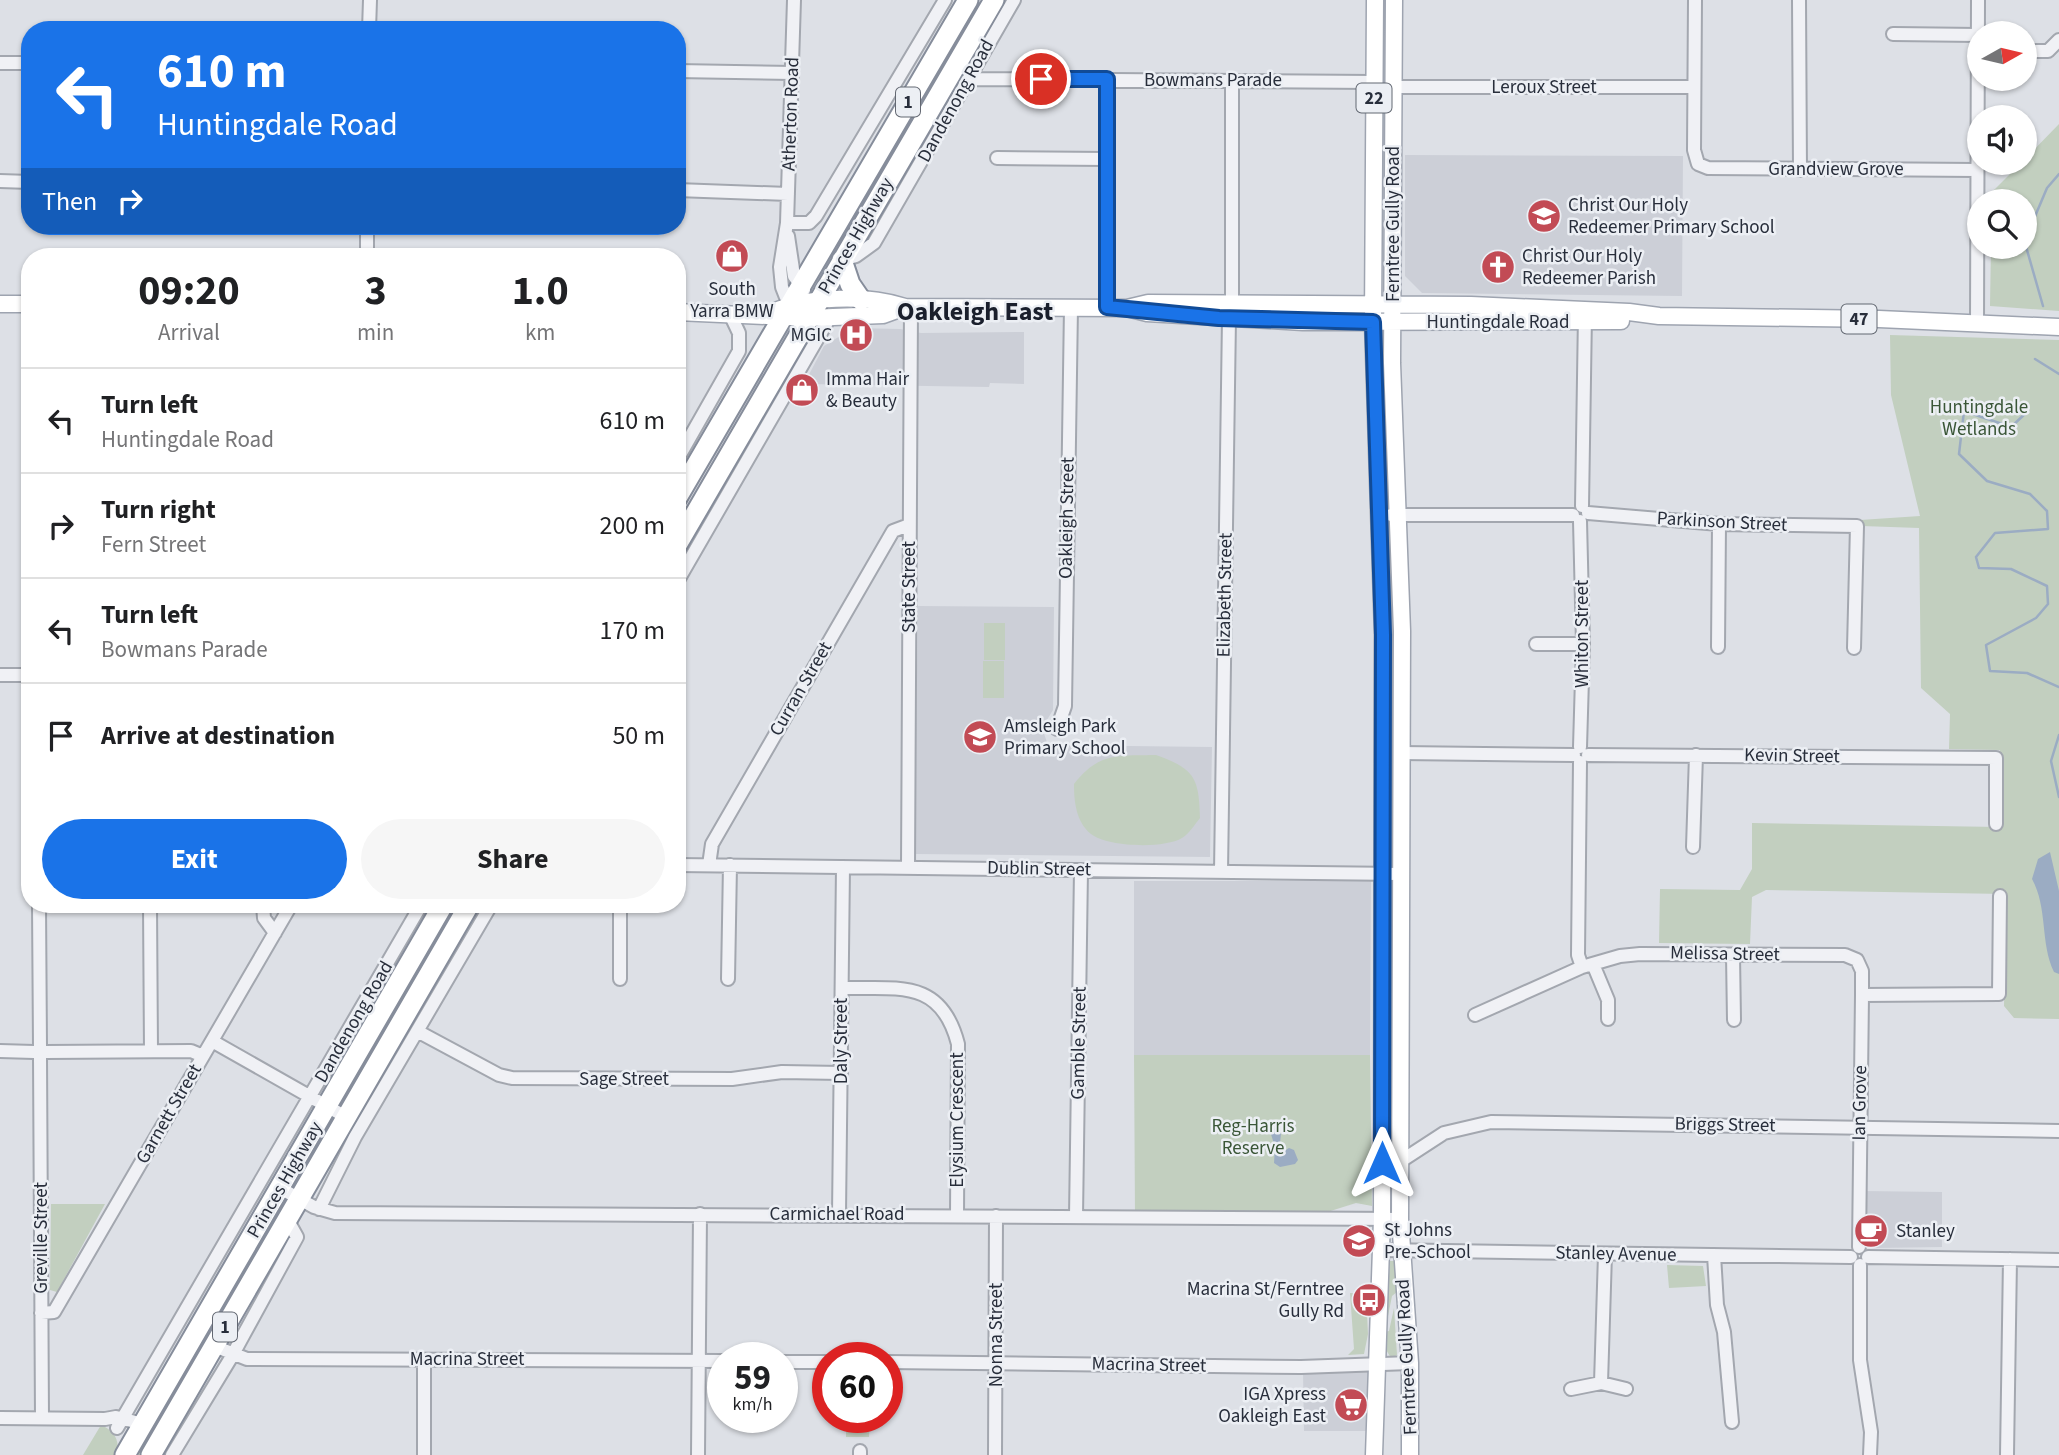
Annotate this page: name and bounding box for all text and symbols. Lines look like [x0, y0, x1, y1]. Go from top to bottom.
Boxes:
north arrow [1967, 21, 2037, 91]
map controls [1967, 21, 2037, 259]
street label: Dandenong Road [911, 35, 1001, 167]
text: 610 m [157, 37, 286, 107]
icon: left [42, 49, 133, 140]
pin [1011, 49, 1071, 109]
street label: Atherton Road [776, 56, 806, 172]
icon: arrive [1022, 60, 1060, 98]
street label: Bowmans Parade [1144, 67, 1282, 94]
street label: Leroux Street [1491, 74, 1597, 101]
road number: 22 [1356, 84, 1392, 113]
road number: 1 [896, 88, 920, 116]
text: Huntingdale Road [157, 102, 398, 148]
button: sound [1967, 105, 2037, 175]
street label: Ferntree Gully Road [1380, 146, 1407, 302]
street label: Grandview Grove [1768, 156, 1904, 183]
street label: Princes Highway [812, 173, 900, 299]
icon: right [111, 182, 149, 220]
text: Then [42, 183, 97, 220]
button: search [1967, 189, 2037, 259]
place label: Christ Our Holy Redeemer Primary School [1568, 192, 1775, 241]
school or university icon: Christ Our Holy Redeemer Primary School [1525, 197, 1563, 235]
shop icon: South Yarra BMW [713, 237, 751, 275]
place label: Christ Our Holy Redeemer Parish [1522, 243, 1656, 292]
church icon: Christ Our Holy Redeemer Parish [1479, 248, 1517, 286]
text: 09:20 [138, 261, 240, 321]
text: 3 [365, 261, 387, 321]
text: 1.0 [512, 261, 569, 321]
place label: South Yarra BMW [689, 276, 774, 325]
district label: Oakleigh East [897, 293, 1053, 330]
road number: 47 [1842, 304, 1876, 334]
street label: Huntingdale Road [1427, 309, 1569, 336]
text: Arrival [158, 316, 220, 349]
text: min [357, 316, 394, 349]
text: km [525, 316, 555, 349]
hospital icon: MGIC [837, 316, 875, 354]
place label: MGIC [791, 322, 832, 349]
place label: Imma Hair & Beauty [826, 366, 910, 415]
shop icon: Imma Hair & Beauty [783, 371, 821, 409]
text: Turn left [101, 386, 198, 423]
park label: Huntingdale Wetlands [1930, 394, 2028, 443]
icon: left [42, 402, 80, 440]
text: 610 m [599, 402, 665, 439]
text: Huntingdale Road [101, 423, 274, 456]
street label: Oakleigh Street [1052, 456, 1082, 579]
text: Turn right [101, 491, 216, 528]
street label: Parkinson Street [1656, 505, 1789, 539]
icon: right [42, 507, 80, 545]
text: 200 m [599, 507, 665, 544]
text: Fern Street [101, 528, 206, 561]
street label: Elizabeth Street [1210, 532, 1240, 658]
street label: State Street [896, 540, 923, 633]
street label: Whiton Street [1569, 579, 1596, 688]
text: Turn left [101, 596, 198, 633]
icon: left [42, 612, 80, 650]
text: 170 m [599, 612, 665, 649]
text: Bowmans Parade [101, 633, 268, 666]
street label: Curran Street [763, 636, 839, 741]
place label: Amsleigh Park Primary School [1004, 713, 1126, 762]
icon: arrive [42, 717, 80, 755]
text: Arrive at destination [101, 717, 335, 754]
text: 50 m [612, 717, 665, 754]
school or university icon: Amsleigh Park Primary School [961, 718, 999, 756]
street label: Kevin Street [1744, 742, 1841, 770]
button: Exit [42, 819, 347, 899]
button: Share [361, 819, 665, 899]
street label: Dublin Street [987, 855, 1092, 883]
street label: Melissa Street [1670, 940, 1781, 968]
street label: Dandenong Road [308, 956, 400, 1088]
street label: Gamble Street [1065, 986, 1093, 1100]
street label: Daly Street [828, 997, 855, 1084]
street label: Elysium Crescent [944, 1052, 971, 1188]
street label: Garnett Street [129, 1059, 209, 1169]
street label: Ian Grove [1846, 1065, 1874, 1141]
street label: Sage Street [579, 1066, 670, 1093]
street label: Briggs Street [1674, 1111, 1776, 1139]
park label: Reg-Harris Reserve [1211, 1113, 1295, 1162]
street label: Princes Highway [241, 1117, 329, 1243]
position arrow [1345, 1126, 1419, 1200]
street label: Greville Street [28, 1182, 55, 1294]
street label: Carmichael Road [770, 1201, 904, 1228]
cafe icon: Stanley [1852, 1212, 1890, 1250]
place label: St Johns Pre-School [1384, 1217, 1471, 1266]
place label: Stanley [1896, 1218, 1955, 1245]
school or university icon: St Johns Pre-School [1340, 1222, 1378, 1260]
street label: Stanley Avenue [1555, 1239, 1677, 1269]
place label: Macrina St/Ferntree Gully Rd [1187, 1276, 1344, 1325]
street label: Ferntree Gully Road [1389, 1278, 1425, 1436]
bus stop icon: Macrina St/Ferntree Gully Rd [1350, 1281, 1388, 1319]
street label: Nonna Street [983, 1282, 1010, 1387]
road number: 1 [213, 1312, 237, 1342]
speed limit sign: 60 [812, 1342, 903, 1433]
street label: Macrina Street [410, 1346, 525, 1373]
street label: Macrina Street [1091, 1351, 1207, 1380]
text: 59 [734, 1353, 771, 1403]
place label: IGA Xpress Oakleigh East [1218, 1381, 1327, 1430]
supermarket icon: IGA Xpress Oakleigh East [1332, 1386, 1370, 1424]
text: km/h [733, 1392, 772, 1417]

